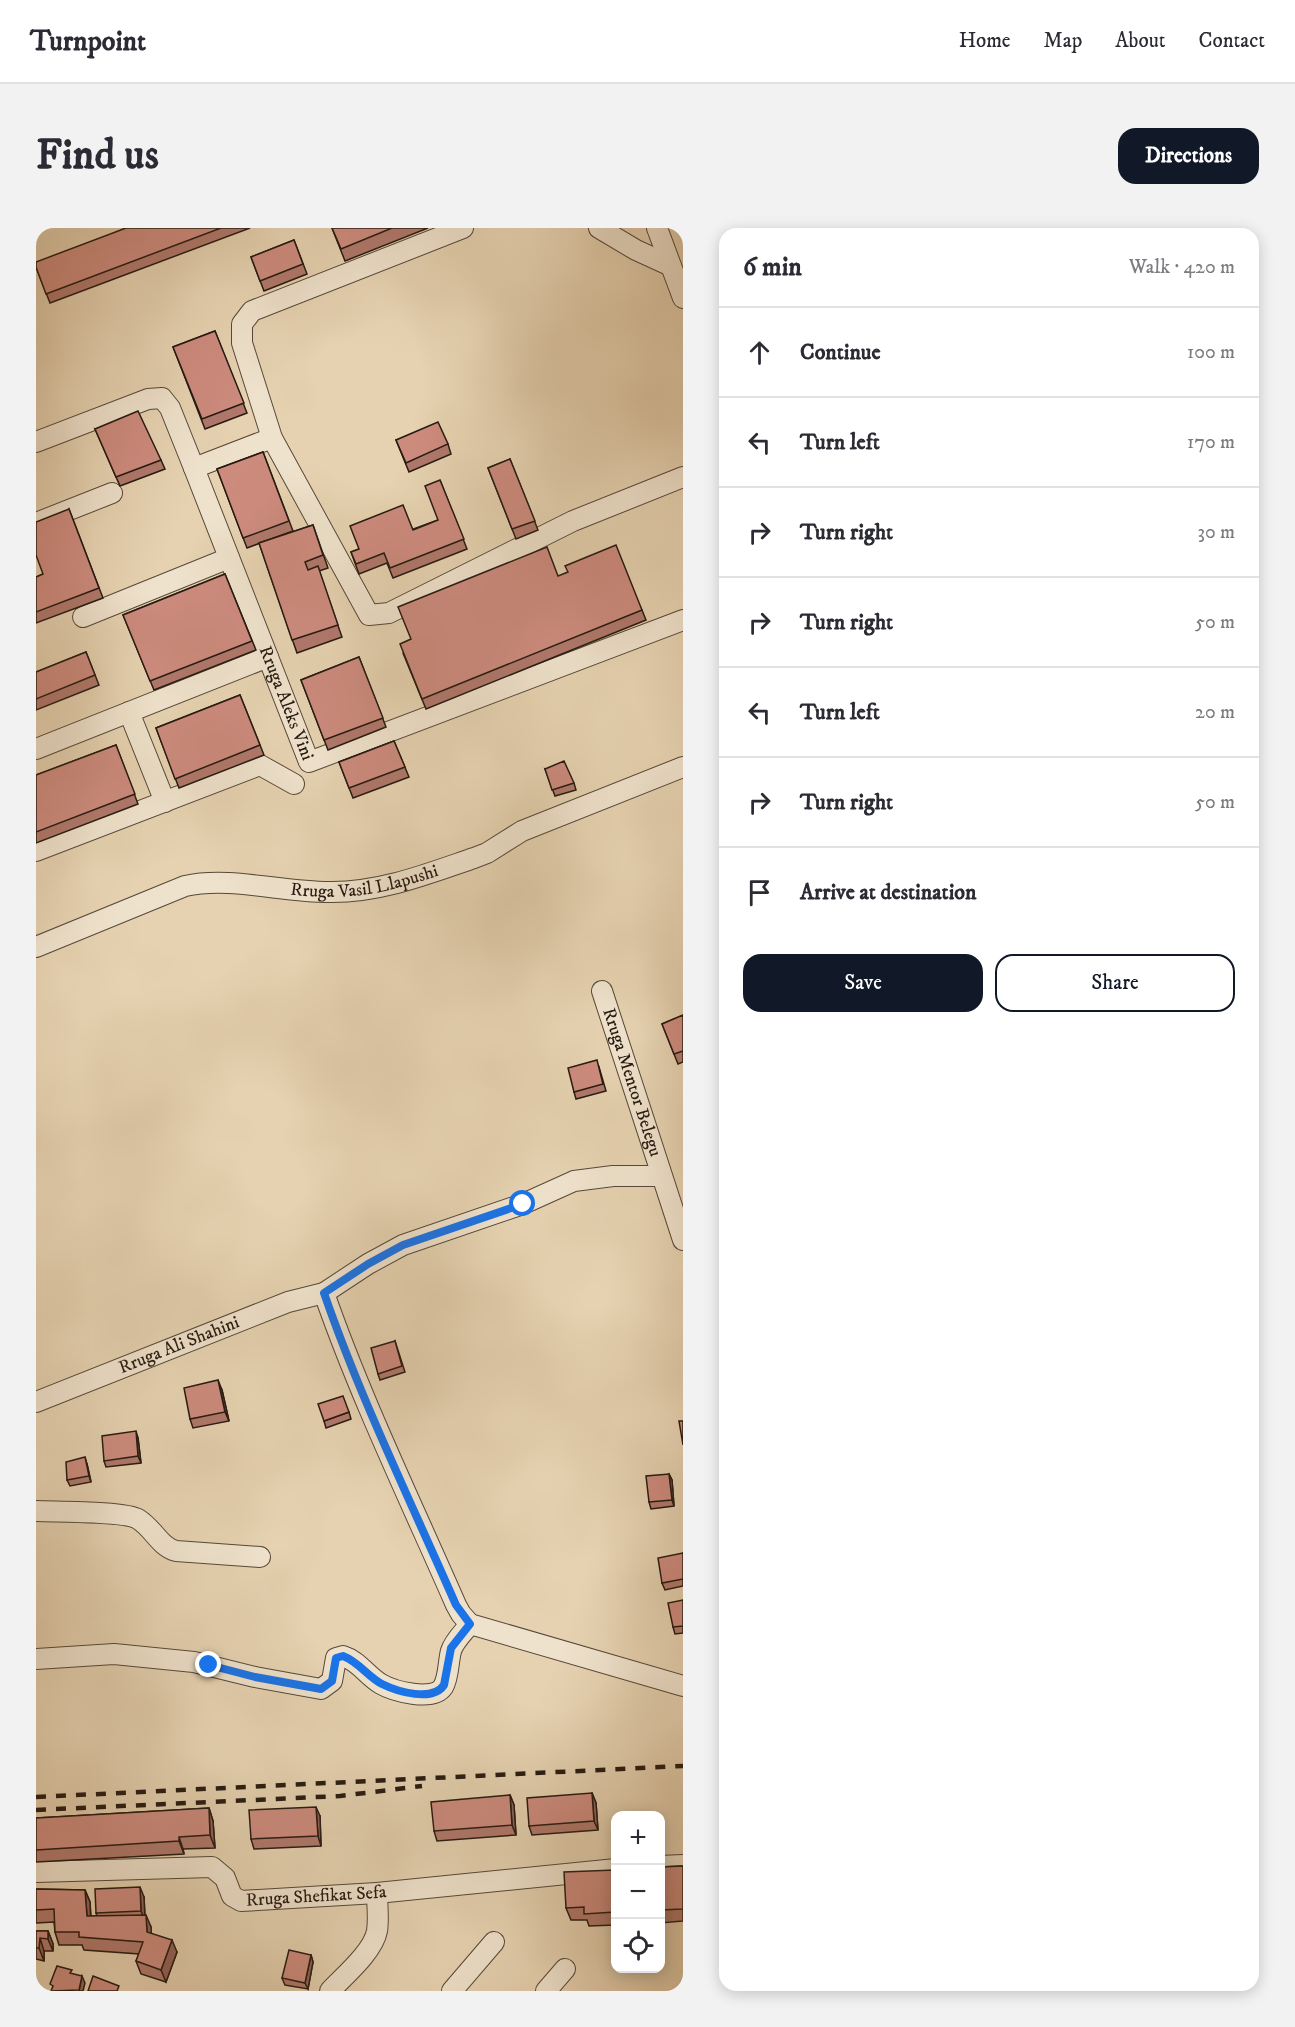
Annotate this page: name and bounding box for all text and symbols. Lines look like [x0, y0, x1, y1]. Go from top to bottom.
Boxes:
text: Turnpoint [30, 24, 146, 59]
text: Home [959, 28, 1011, 54]
text: Map [1044, 28, 1082, 54]
text: About [1115, 28, 1166, 54]
text: Contact [1199, 28, 1265, 54]
button: Directions [1118, 128, 1259, 184]
text: Find us [36, 130, 159, 182]
text: 6 min [743, 251, 802, 284]
text: Walk · 420 m [1129, 255, 1235, 280]
icon: ahead [743, 336, 776, 369]
text: Continue [800, 339, 881, 366]
text: 100 m [1187, 340, 1235, 365]
icon: left [743, 426, 776, 459]
text: Turn left [800, 429, 880, 456]
text: 170 m [1187, 430, 1235, 455]
icon: right [743, 516, 776, 549]
text: Turn right [800, 519, 893, 546]
text: 30 m [1197, 520, 1235, 545]
icon: right [743, 606, 776, 639]
text: Turn right [800, 609, 893, 636]
text: 50 m [1195, 610, 1235, 635]
street label: Rruga Aleks Vini [254, 643, 318, 763]
icon: left [743, 696, 776, 729]
text: Turn left [800, 699, 880, 726]
text: 20 m [1195, 700, 1235, 725]
icon: right [743, 786, 776, 819]
text: Turn right [800, 789, 893, 816]
text: 50 m [1195, 790, 1235, 815]
street label: Rruga Vasil Llapushi [289, 860, 441, 903]
icon: arrive [743, 876, 776, 909]
text: Arrive at destination [800, 879, 977, 906]
button: Save [743, 954, 983, 1012]
button: Share [995, 954, 1235, 1012]
street label: Rruga Mentor Belegu [597, 1005, 666, 1160]
route start [509, 1190, 535, 1216]
street label: Rruga Ali Shahini [116, 1311, 243, 1379]
route end [195, 1651, 221, 1677]
map controls [611, 1811, 665, 1973]
button: + [611, 1811, 665, 1865]
button: − [611, 1865, 665, 1919]
street label: Rruga Shefikat Sefa [245, 1881, 388, 1912]
button: locate [611, 1919, 665, 1973]

